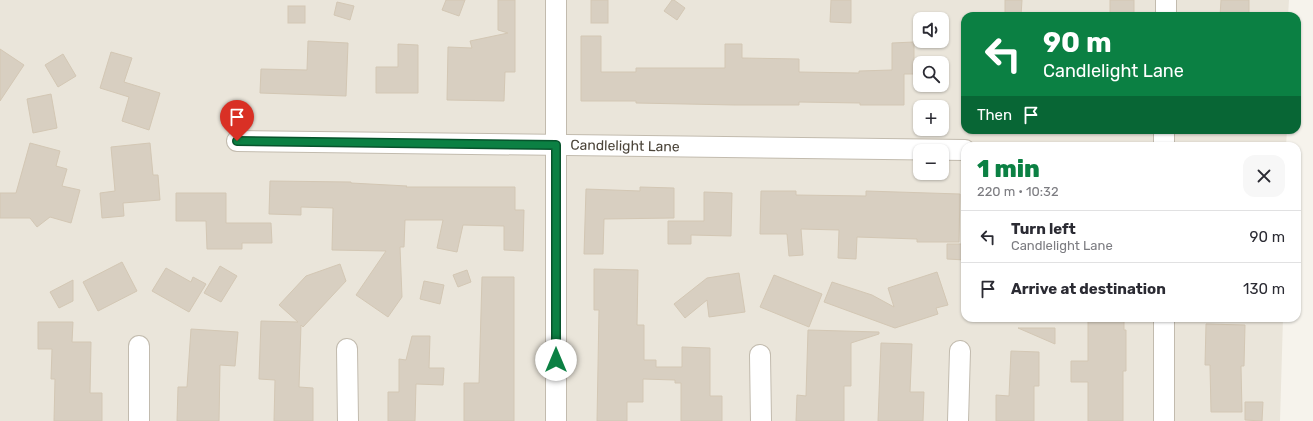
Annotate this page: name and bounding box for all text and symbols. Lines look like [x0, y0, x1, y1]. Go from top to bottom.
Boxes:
map controls [913, 12, 949, 180]
button: sound [913, 12, 949, 48]
text: 90 m [1043, 26, 1112, 59]
icon: left [977, 28, 1029, 80]
button: search [913, 56, 949, 92]
text: Candlelight Lane [1043, 60, 1184, 82]
pin [220, 100, 254, 141]
button: + [913, 100, 949, 136]
icon: arrive [1020, 104, 1042, 126]
icon: arrive [226, 106, 248, 128]
text: Then [977, 106, 1012, 124]
street label: Candlelight Lane [570, 137, 680, 155]
button: − [913, 144, 949, 180]
text: 1 min [977, 155, 1040, 183]
button: close [1243, 155, 1285, 197]
text: 220 m · 10:32 [977, 184, 1059, 199]
text: Turn left [1011, 220, 1076, 238]
icon: left [977, 226, 999, 248]
text: 90 m [1250, 228, 1285, 246]
text: Candlelight Lane [1011, 238, 1113, 253]
icon: arrive [977, 278, 999, 300]
text: Arrive at destination [1011, 280, 1166, 298]
text: 130 m [1243, 280, 1285, 298]
position arrow [535, 339, 577, 381]

